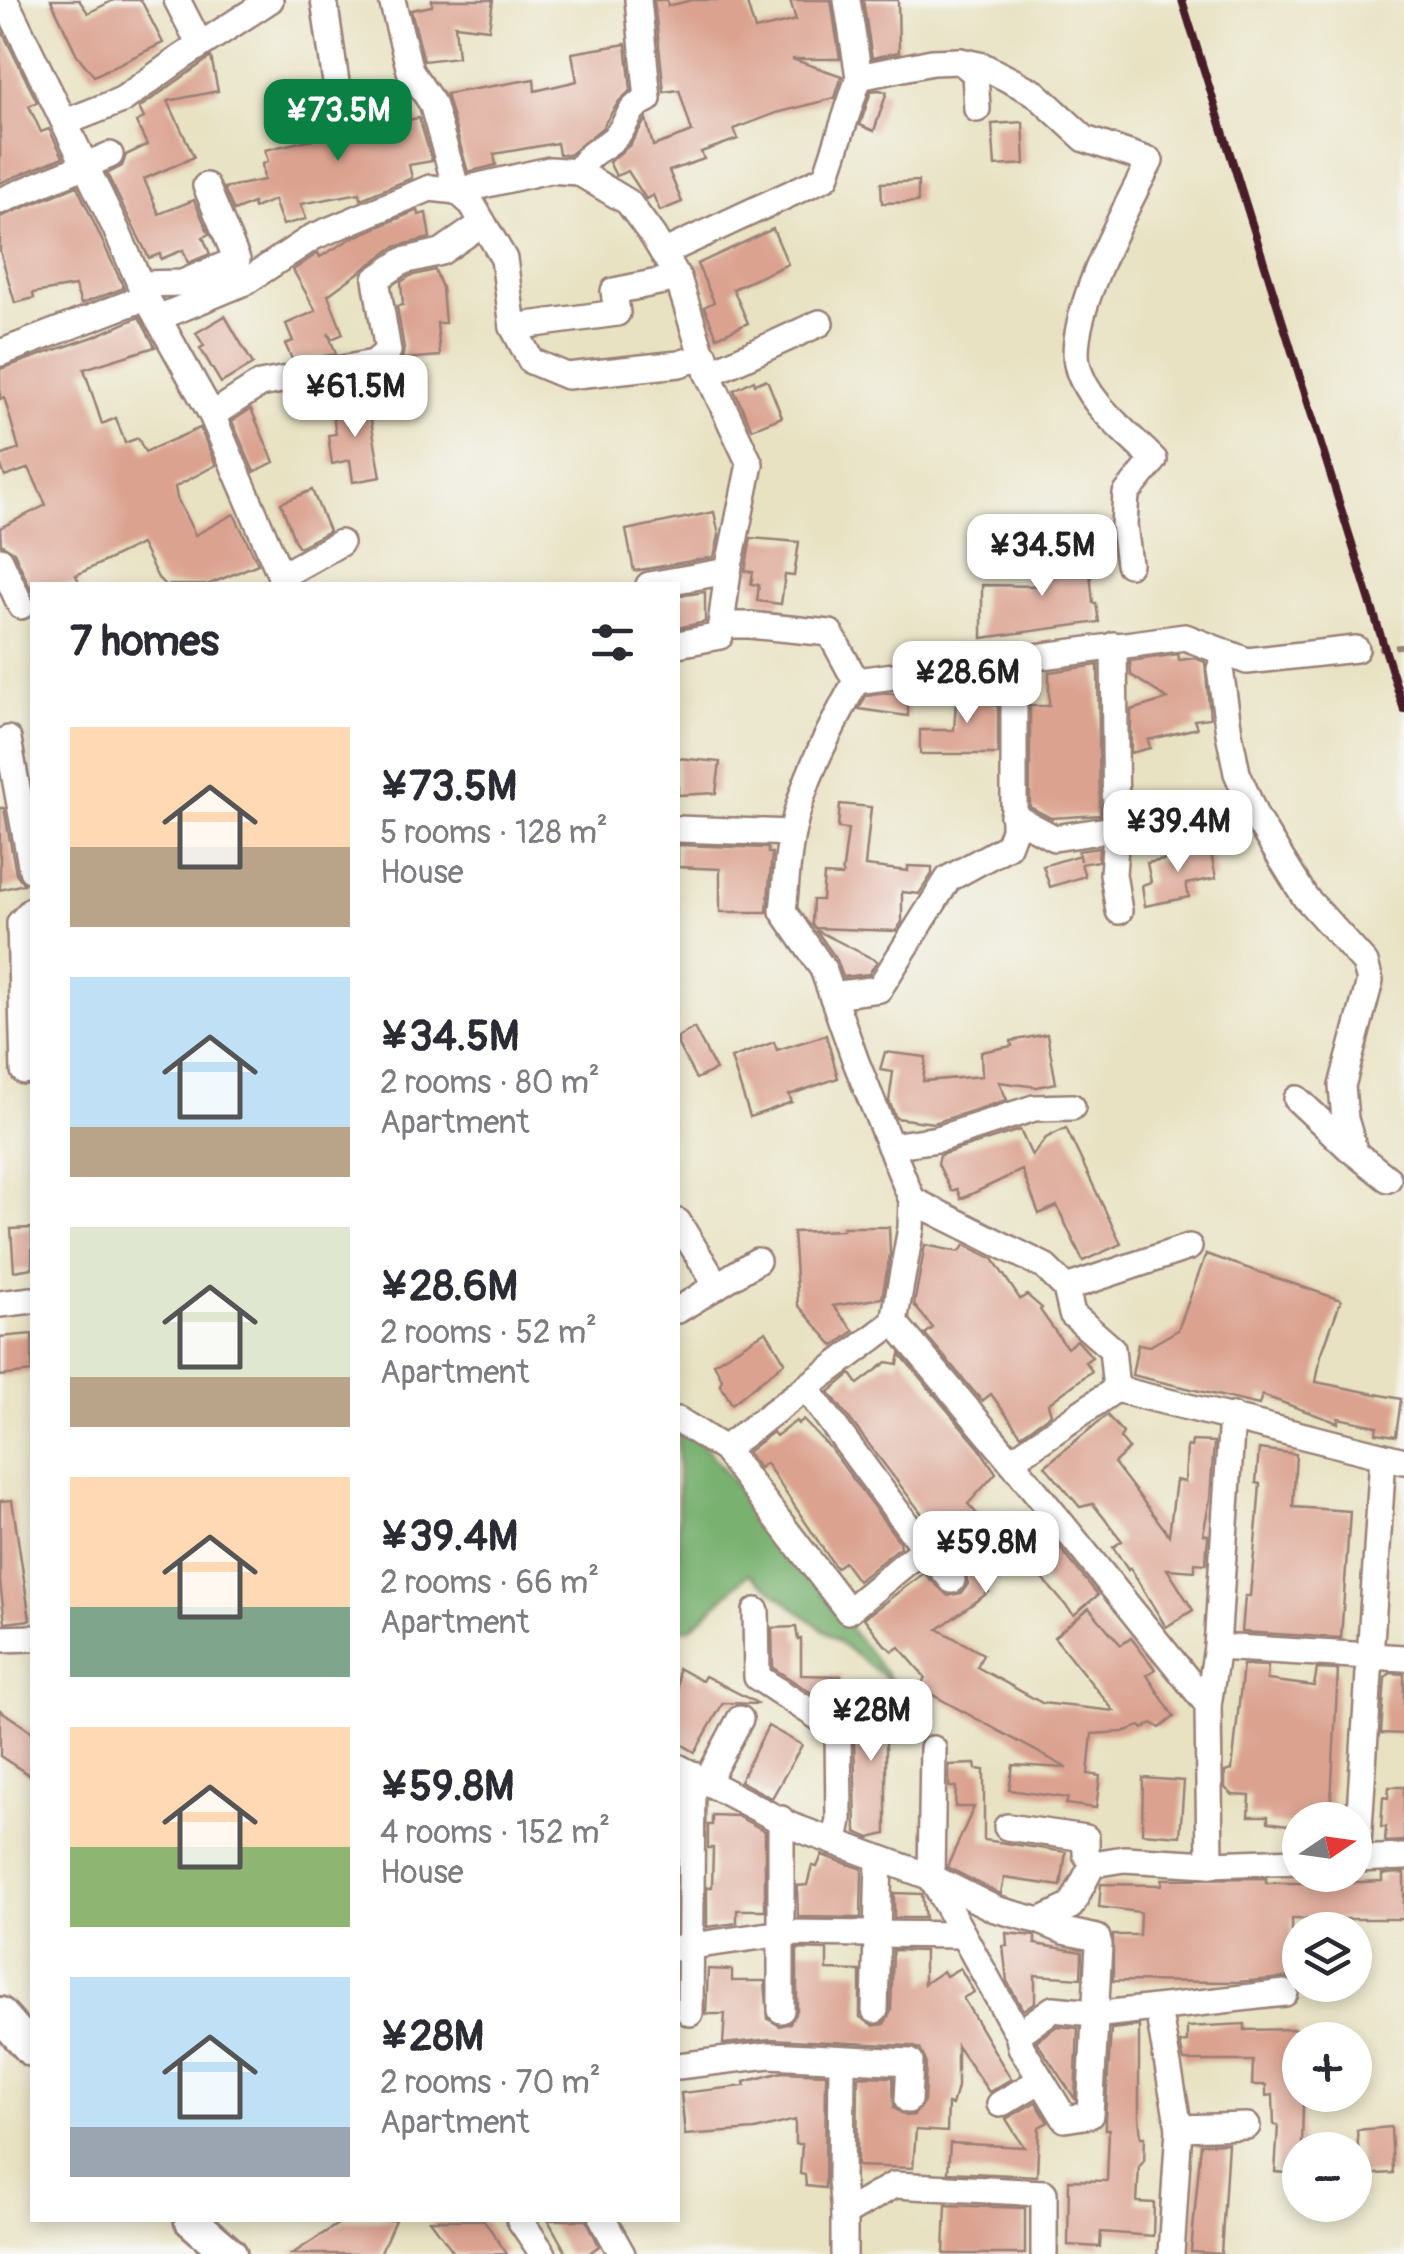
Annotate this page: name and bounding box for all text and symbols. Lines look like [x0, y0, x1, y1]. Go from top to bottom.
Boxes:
pin: ¥73.5M [257, 79, 419, 164]
text: ¥73.5M [286, 91, 390, 131]
pin: ¥61.5M [274, 355, 436, 440]
text: ¥61.5M [305, 367, 405, 407]
pin: ¥34.5M [961, 514, 1123, 599]
text: ¥34.5M [989, 526, 1095, 566]
icon: filters [585, 615, 640, 670]
text: 7 homes [70, 616, 219, 668]
pin: ¥28.6M [886, 641, 1048, 726]
text: ¥28.6M [915, 653, 1019, 693]
text: ¥73.5M [380, 761, 517, 813]
icon: home [150, 767, 270, 887]
pin: ¥39.4M [1097, 790, 1259, 875]
text: ¥39.4M [1125, 802, 1231, 842]
text: 5 rooms · 128 m² [380, 813, 608, 853]
text: House [380, 853, 464, 893]
text: ¥34.5M [380, 1011, 519, 1063]
icon: home [150, 1017, 270, 1137]
text: 2 rooms · 80 m² [380, 1063, 600, 1103]
text: Apartment [380, 1103, 529, 1143]
text: ¥28.6M [380, 1261, 518, 1313]
icon: home [150, 1267, 270, 1387]
text: 2 rooms · 52 m² [380, 1313, 597, 1353]
text: Apartment [380, 1353, 529, 1393]
text: ¥39.4M [380, 1511, 518, 1563]
pin: ¥59.8M [905, 1511, 1067, 1596]
icon: home [150, 1517, 270, 1637]
text: ¥59.8M [935, 1523, 1037, 1563]
text: 2 rooms · 66 m² [380, 1563, 599, 1603]
text: Apartment [380, 1603, 529, 1643]
pin: ¥28M [812, 1679, 930, 1764]
text: ¥28M [831, 1691, 911, 1731]
text: ¥59.8M [380, 1761, 514, 1813]
icon: home [150, 1767, 270, 1887]
north arrow [1282, 1802, 1372, 1892]
map controls [1282, 1802, 1372, 2222]
text: 4 rooms · 152 m² [380, 1813, 610, 1853]
text: House [380, 1853, 464, 1893]
button: layers [1282, 1912, 1372, 2002]
text: ¥28M [380, 2011, 484, 2063]
icon: home [150, 2017, 270, 2137]
button: + [1282, 2022, 1372, 2112]
text: 2 rooms · 70 m² [380, 2063, 601, 2103]
text: Apartment [380, 2103, 529, 2143]
button: − [1282, 2132, 1372, 2222]

